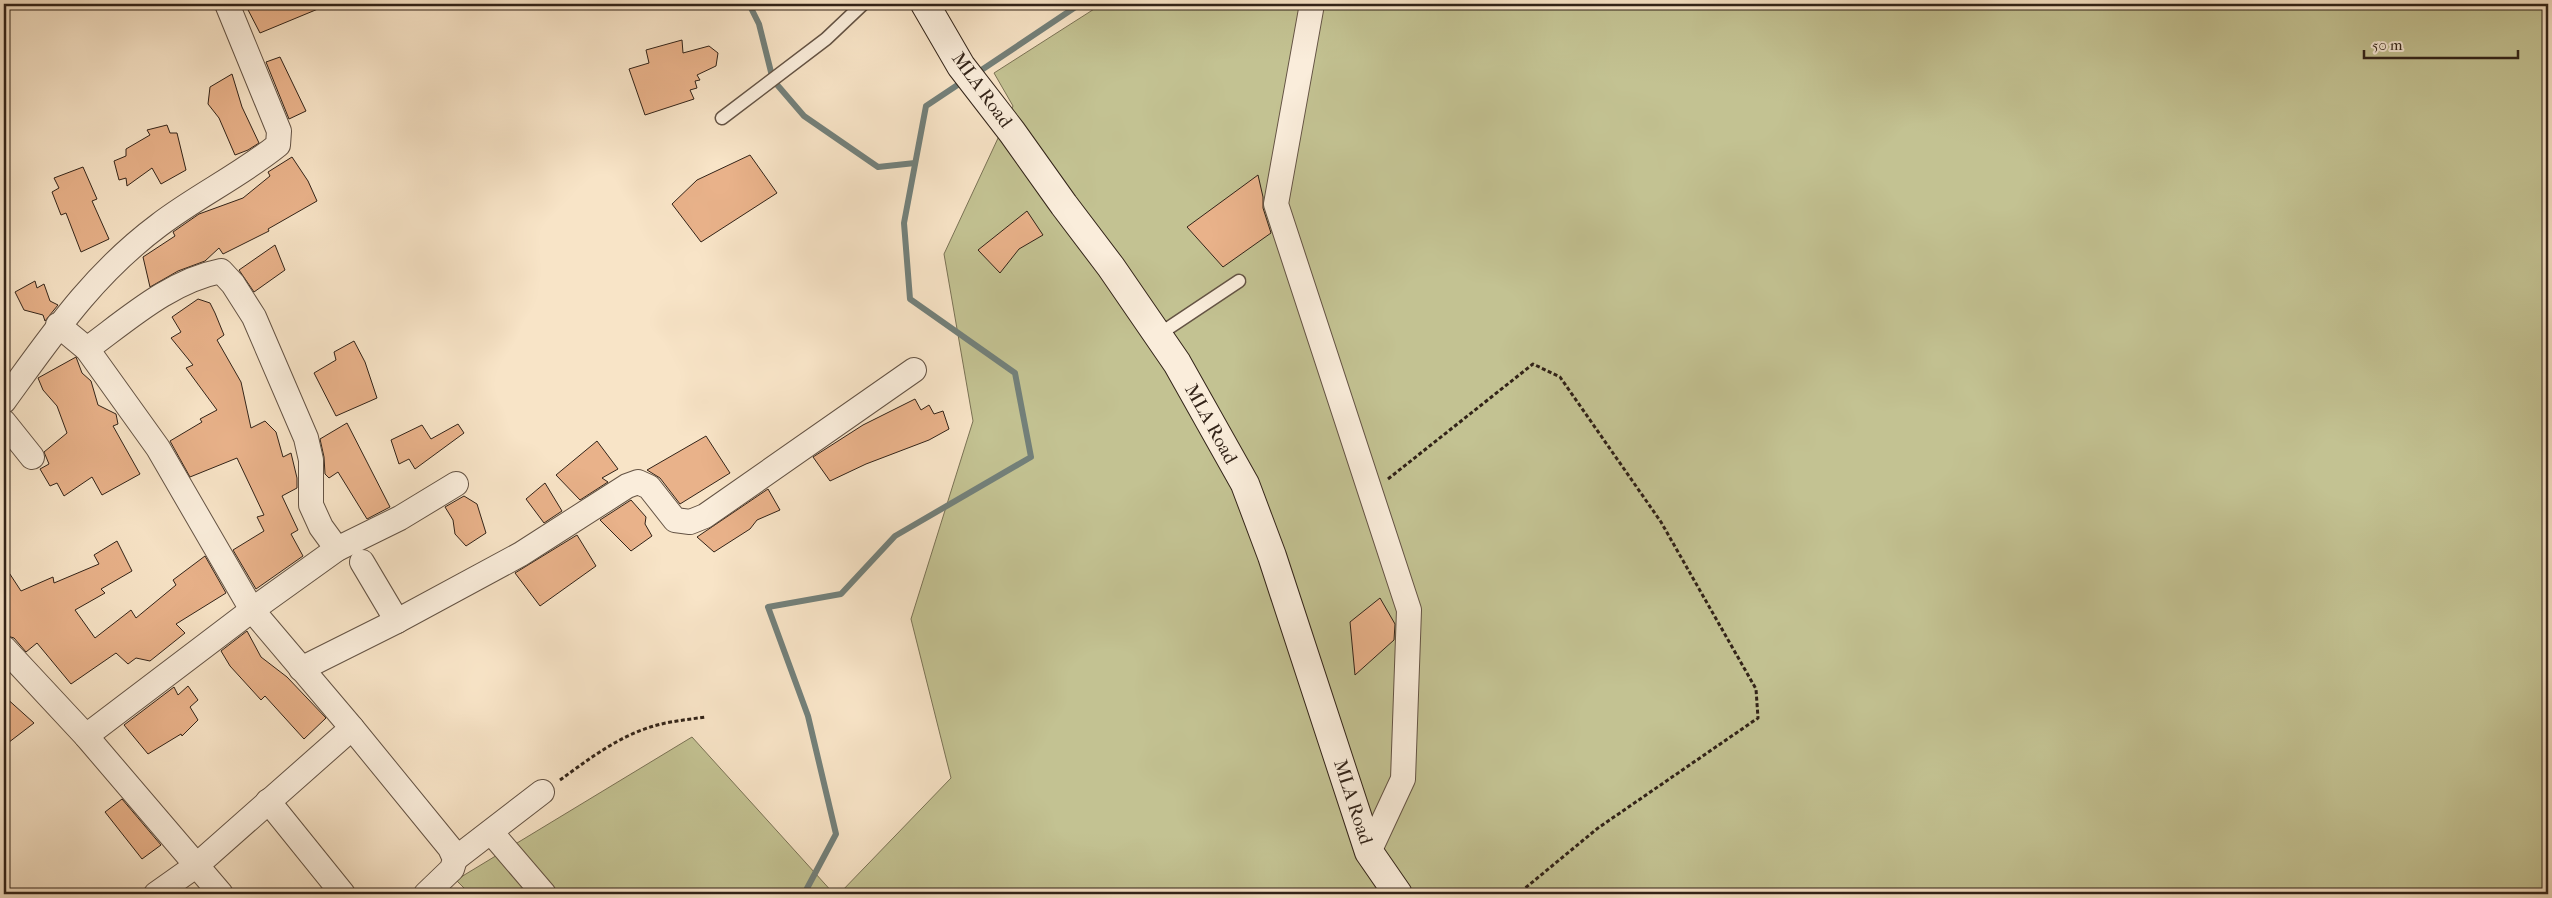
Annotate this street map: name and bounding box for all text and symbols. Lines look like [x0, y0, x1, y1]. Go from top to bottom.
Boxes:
scale bar [2364, 28, 2518, 60]
text: 50 m [2372, 36, 2403, 54]
street label: MLA Road [947, 48, 1017, 133]
street label: MLA Road [1180, 380, 1242, 468]
street label: MLA Road [1329, 757, 1377, 848]

